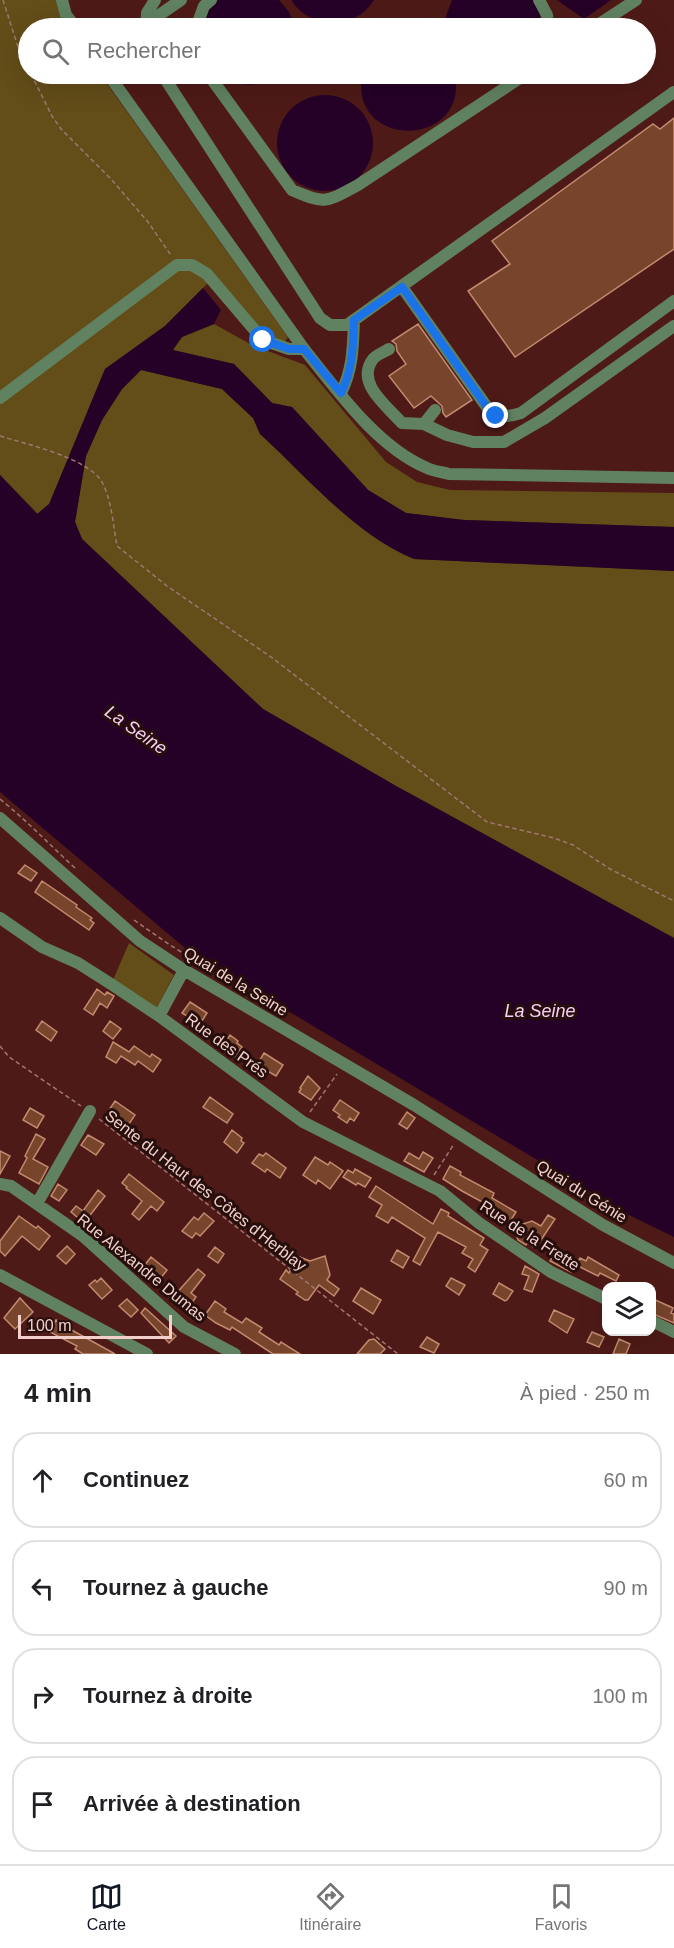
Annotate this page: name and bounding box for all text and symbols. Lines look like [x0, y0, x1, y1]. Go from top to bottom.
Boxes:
search box [18, 18, 656, 84]
icon: search [39, 35, 72, 68]
text: Rechercher [87, 38, 201, 63]
route start [249, 326, 275, 352]
route end [482, 402, 508, 428]
water label: La Seine [101, 701, 171, 759]
street label: Quai de la Seine [181, 944, 291, 1019]
water label: La Seine [504, 1001, 576, 1021]
street label: Rue des Prés [182, 1010, 271, 1081]
street label: Sente du Haut des Côtes d'Herblay [102, 1107, 310, 1274]
street label: Quai du Génie [533, 1157, 630, 1226]
street label: Rue de la Frette [477, 1197, 583, 1274]
street label: Rue Alexandre Dumas [74, 1210, 209, 1324]
map controls [602, 1282, 656, 1336]
button: layers [602, 1282, 656, 1336]
scale bar [18, 1312, 172, 1340]
text: 100 m [27, 1317, 71, 1334]
text: 4 min [24, 1378, 92, 1408]
text: À pied · 250 m [520, 1382, 650, 1404]
icon: ahead [26, 1464, 59, 1497]
text: Continuez [83, 1467, 189, 1492]
text: 60 m [604, 1469, 648, 1491]
icon: left [26, 1572, 59, 1605]
text: Tournez à gauche [83, 1575, 268, 1600]
text: 90 m [604, 1577, 648, 1599]
icon: right [26, 1680, 59, 1713]
text: Tournez à droite [83, 1683, 253, 1708]
text: 100 m [592, 1685, 648, 1707]
icon: arrive [26, 1788, 59, 1821]
text: Arrivée à destination [83, 1791, 301, 1816]
tab: Carte [87, 1880, 126, 1934]
tab: Itinéraire [299, 1880, 361, 1934]
tab: Favoris [535, 1880, 587, 1934]

